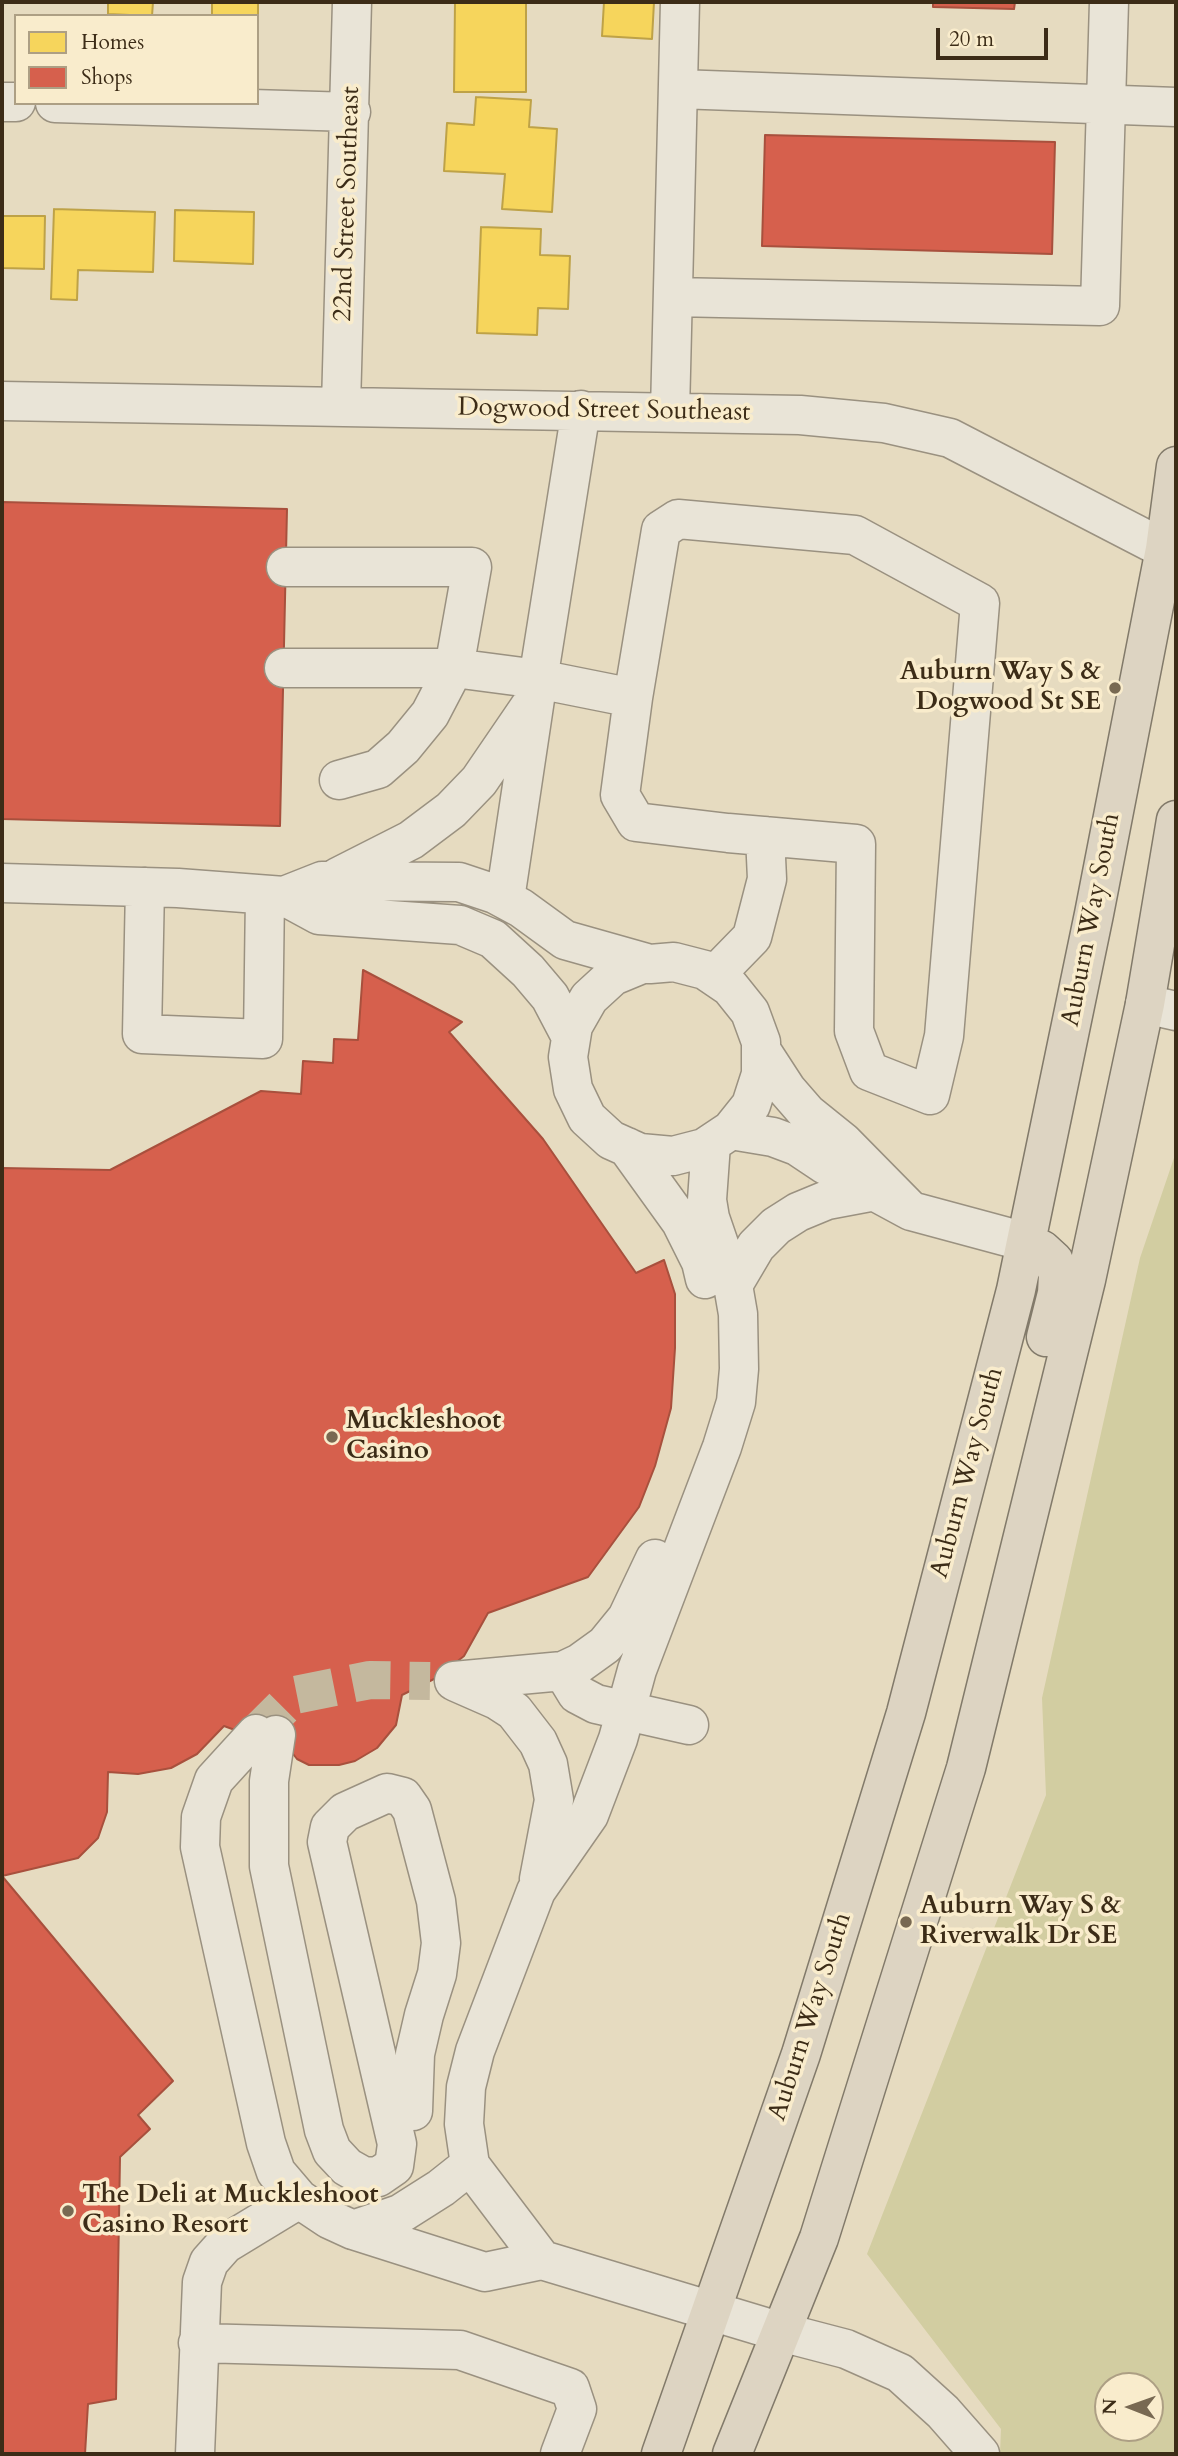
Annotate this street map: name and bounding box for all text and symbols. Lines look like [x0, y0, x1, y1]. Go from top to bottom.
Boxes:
legend [14, 14, 259, 105]
scale bar [940, 14, 1052, 58]
text: 20 m [949, 25, 994, 54]
text: Homes [81, 28, 144, 57]
text: Shops [81, 63, 133, 92]
street label: 22nd Street Southeast [328, 86, 368, 322]
street label: Dogwood Street Southeast [457, 393, 751, 429]
place label: Auburn Way S & Dogwood St SE [900, 657, 1101, 718]
marker: Auburn Way S & Dogwood St SE [1107, 680, 1123, 696]
street label: Auburn Way South [1056, 811, 1128, 1029]
street label: Auburn Way South [925, 1364, 1011, 1582]
place label: Muckleshoot Casino [346, 1406, 501, 1468]
marker: Muckleshoot Casino [324, 1429, 340, 1445]
place label: Auburn Way S & Riverwalk Dr SE [920, 1891, 1121, 1952]
street label: Auburn Way South [763, 1909, 859, 2125]
marker: Auburn Way S & Riverwalk Dr SE [898, 1914, 914, 1930]
place label: The Deli at Muckleshoot Casino Resort [82, 2180, 379, 2242]
marker: The Deli at Muckleshoot Casino Resort [60, 2203, 76, 2219]
north arrow [1094, 2372, 1164, 2442]
text: N [1097, 2398, 1123, 2415]

